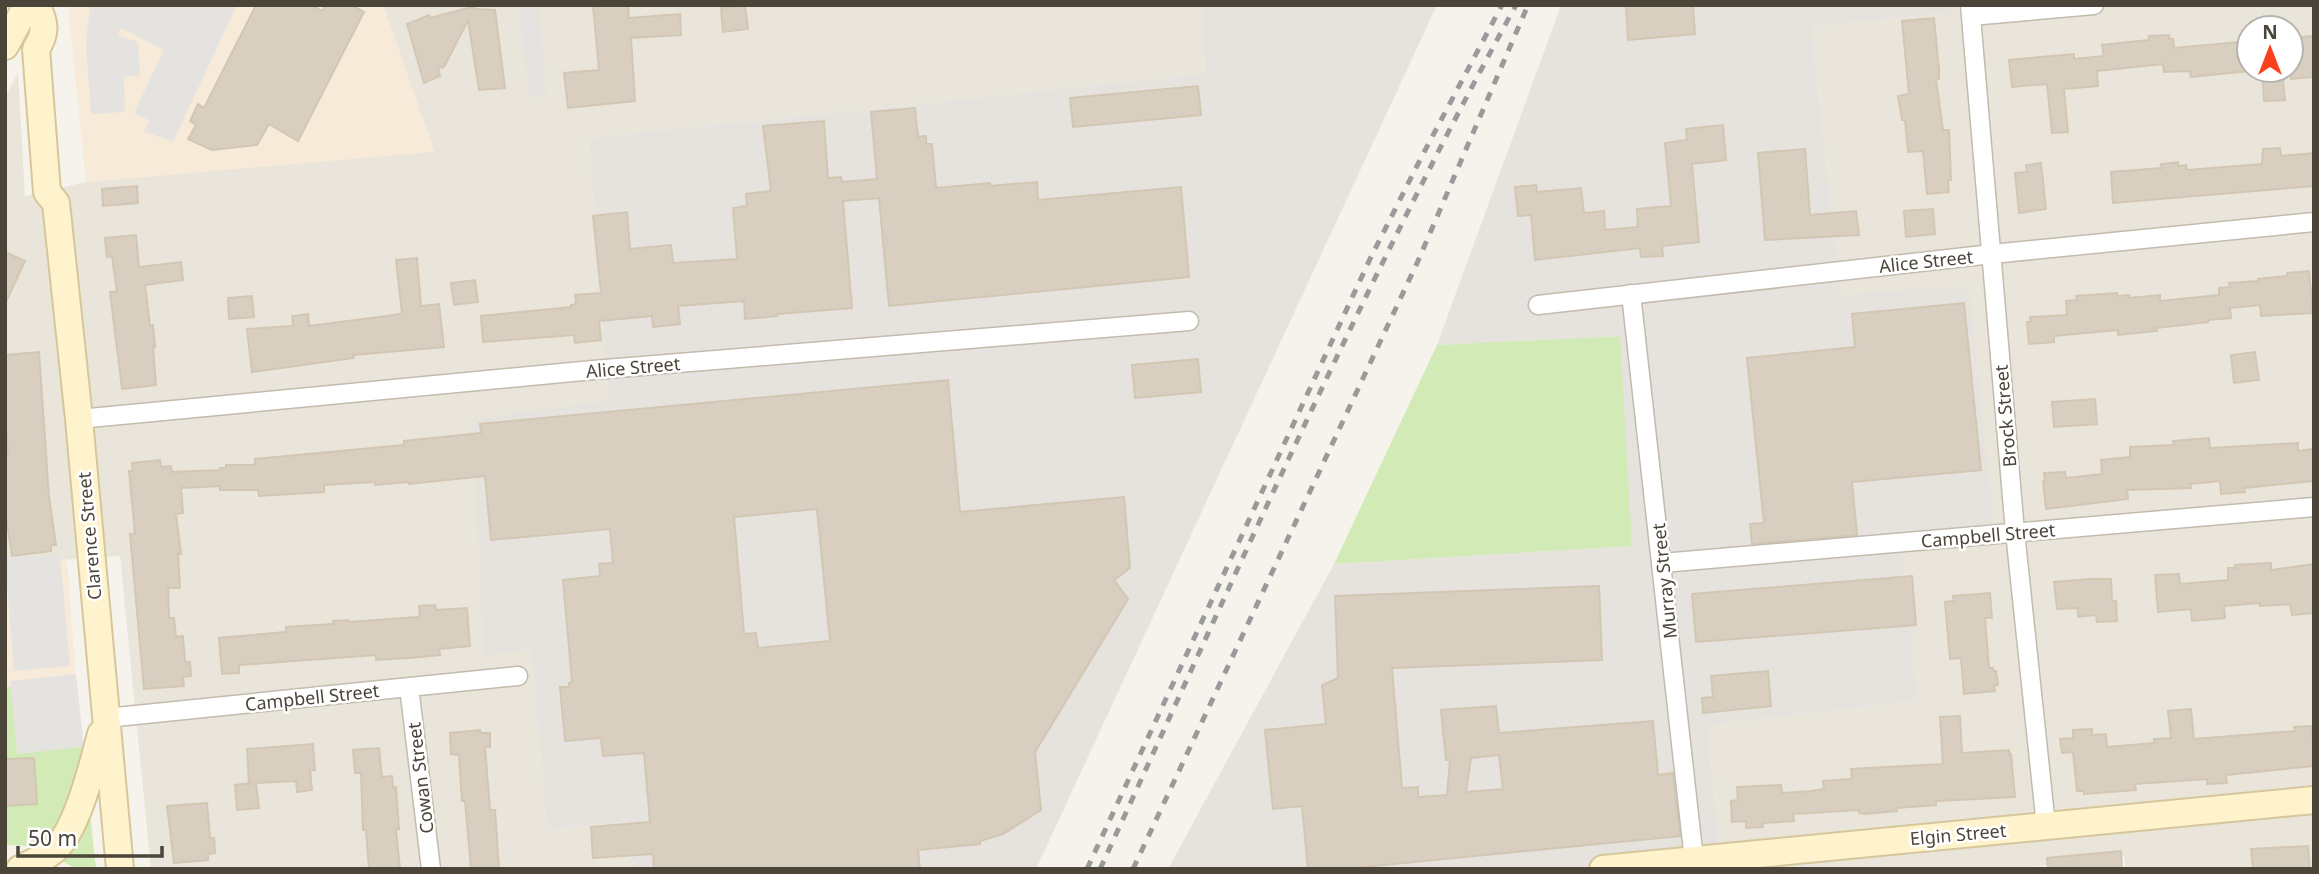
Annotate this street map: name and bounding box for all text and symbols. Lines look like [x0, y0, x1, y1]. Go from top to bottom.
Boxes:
north arrow [2235, 14, 2305, 84]
text: N [2262, 19, 2278, 45]
street label: Alice Street [1878, 244, 1975, 278]
street label: Alice Street [585, 351, 682, 383]
street label: Brock Street [1989, 363, 2021, 468]
street label: Clarence Street [71, 471, 107, 601]
street label: Campbell Street [1920, 517, 2057, 553]
street label: Murray Street [1646, 521, 1682, 640]
street label: Campbell Street [244, 678, 381, 716]
street label: Cowan Street [401, 720, 439, 835]
scale bar [18, 814, 161, 858]
street label: Elgin Street [1909, 818, 2008, 850]
text: 50 m [28, 824, 77, 852]

